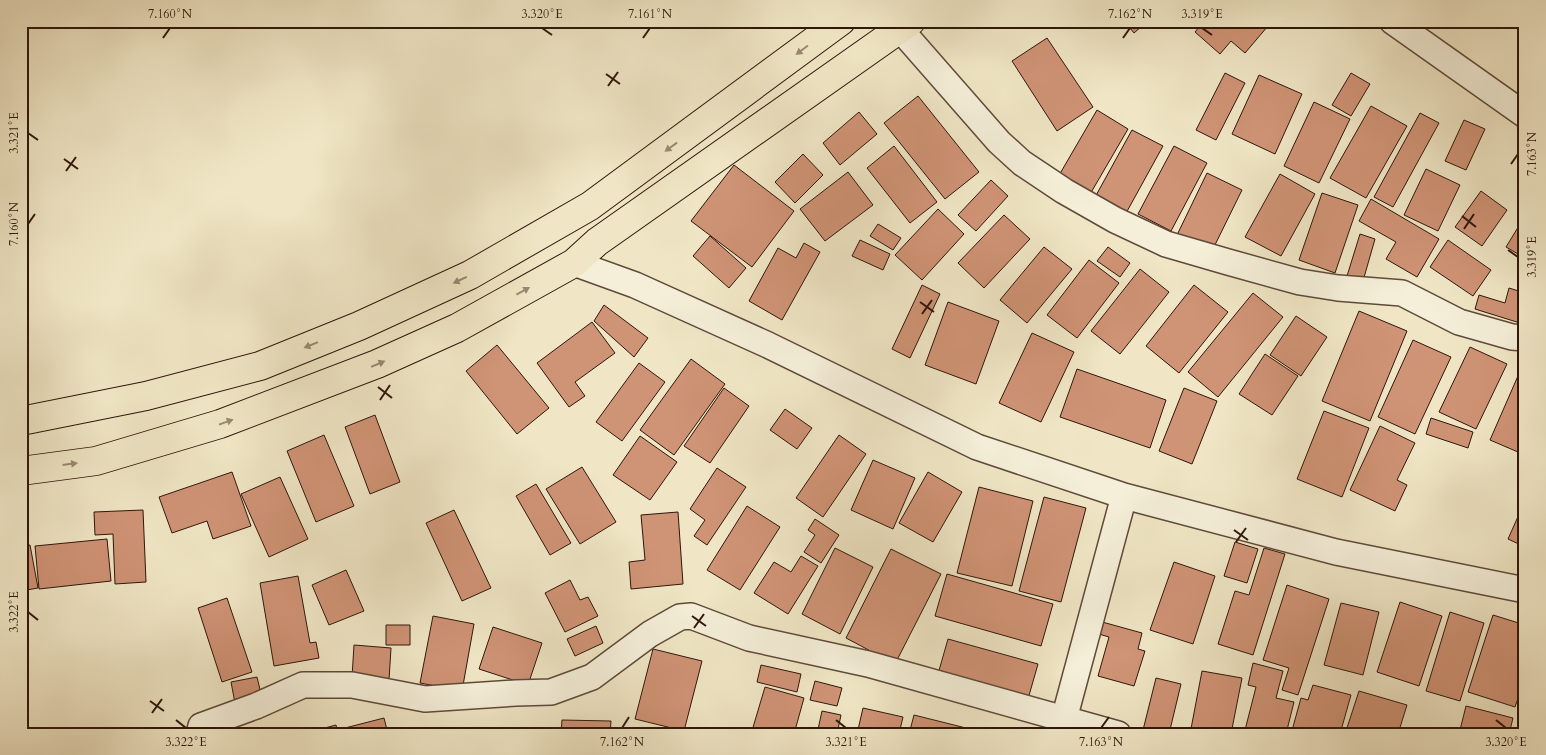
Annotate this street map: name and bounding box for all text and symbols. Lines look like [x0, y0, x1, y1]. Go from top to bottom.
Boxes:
text: 7.160°N [148, 6, 193, 22]
text: 3.320°E [521, 6, 563, 22]
text: 7.161°N [628, 6, 673, 22]
text: 7.162°N [1108, 6, 1153, 22]
text: 3.319°E [1181, 6, 1223, 22]
one-way arrow [796, 45, 809, 56]
text: 3.321°E [6, 112, 22, 154]
text: 7.163°N [1524, 131, 1540, 176]
one-way arrow [665, 142, 678, 152]
text: 7.160°N [6, 201, 22, 246]
text: 3.319°E [1524, 236, 1540, 278]
one-way arrow [453, 276, 467, 284]
one-way arrow [515, 287, 530, 295]
one-way arrow [304, 342, 319, 349]
one-way arrow [371, 359, 385, 367]
one-way arrow [219, 418, 234, 426]
one-way arrow [62, 460, 78, 468]
text: 3.322°E [6, 591, 22, 633]
text: 3.322°E [165, 734, 207, 750]
text: 7.162°N [600, 734, 645, 750]
text: 3.321°E [825, 734, 867, 750]
text: 7.163°N [1079, 734, 1124, 750]
text: 3.320°E [1485, 734, 1527, 750]

